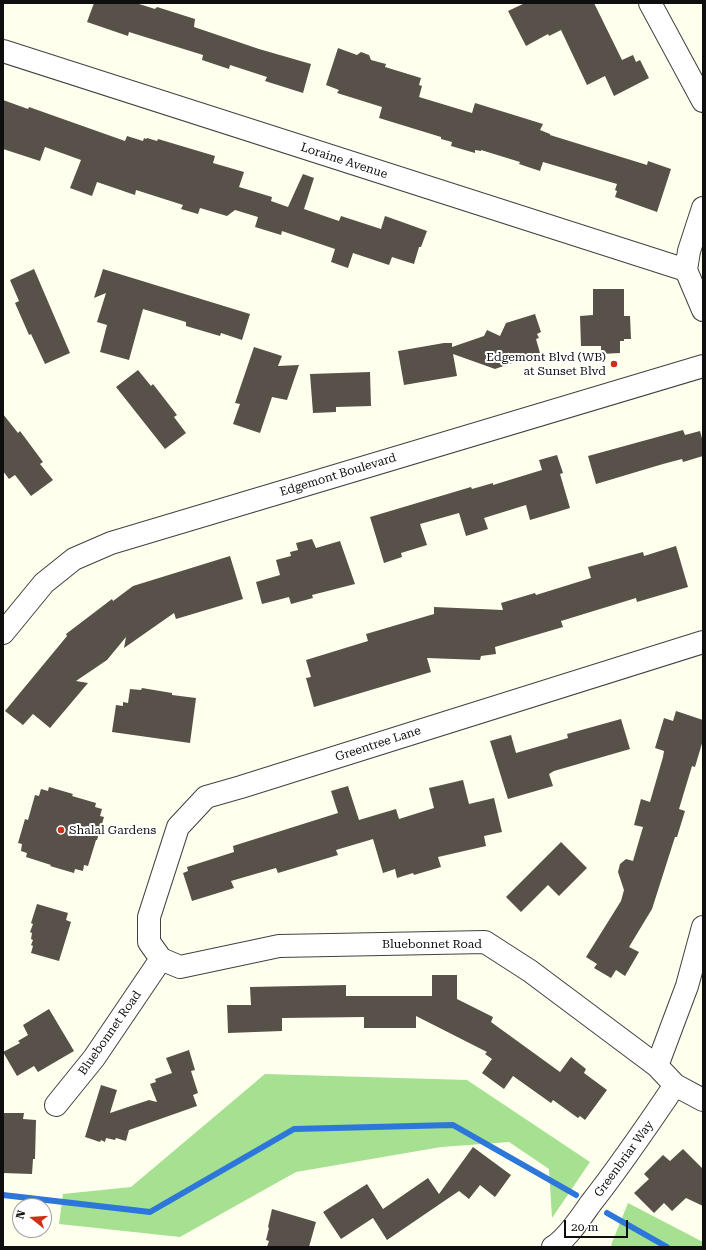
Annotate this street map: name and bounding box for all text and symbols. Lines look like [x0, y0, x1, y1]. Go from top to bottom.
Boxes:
street label: Loraine Avenue [299, 140, 389, 182]
place label: Edgemont Blvd (WB) at Sunset Blvd [486, 350, 606, 378]
marker: Edgemont Blvd (WB) at Sunset Blvd [609, 359, 619, 369]
street label: Edgemont Boulevard [278, 450, 398, 500]
street label: Greentree Lane [333, 723, 423, 765]
place label: Shalal Gardens [69, 823, 156, 837]
marker: Shalal Gardens [56, 825, 66, 835]
street label: Bluebonnet Road [382, 937, 482, 951]
street label: Bluebonnet Road [75, 988, 145, 1078]
street label: Greenbriar Way [591, 1118, 657, 1200]
north arrow [12, 1198, 52, 1238]
text: N [14, 1209, 28, 1221]
scale bar [566, 1212, 630, 1238]
text: 20 m [571, 1220, 598, 1234]

